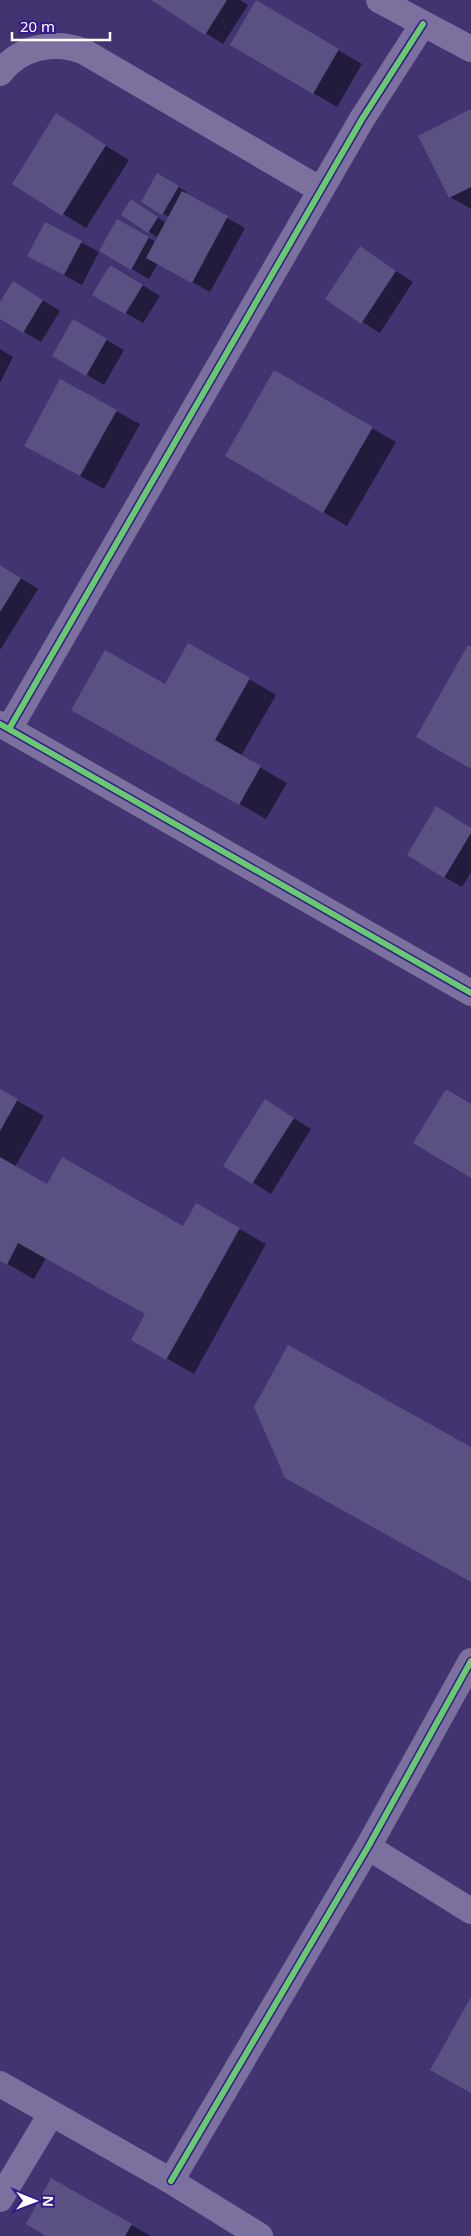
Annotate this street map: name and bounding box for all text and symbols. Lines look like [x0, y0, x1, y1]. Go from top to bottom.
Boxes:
scale bar [12, 10, 110, 42]
text: 20 m [20, 16, 55, 36]
north arrow [10, 2176, 60, 2226]
text: N [39, 2195, 58, 2207]

